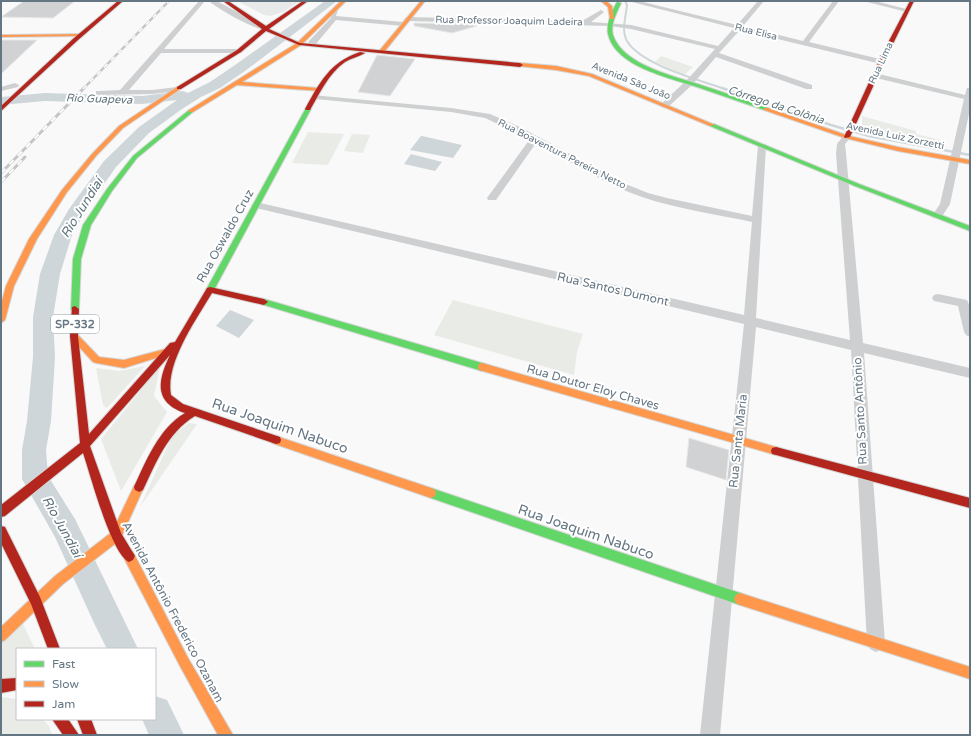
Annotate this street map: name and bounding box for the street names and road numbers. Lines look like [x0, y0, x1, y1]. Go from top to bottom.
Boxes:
street label: Rua Professor Joaquim Ladeira [435, 14, 583, 28]
street label: Rua Elisa [734, 21, 778, 43]
street label: Rua Lima [866, 40, 896, 86]
street label: Avenida São João [590, 60, 672, 102]
street label: Rua Boaventura Pereira Netto [496, 116, 628, 192]
street label: Avenida Luiz Zorzetti [845, 120, 945, 152]
street label: Rua Oswaldo Cruz [194, 187, 256, 285]
street label: Rua Santos Dumont [556, 269, 671, 309]
road number: SP-332 [51, 315, 99, 333]
street label: Rua Santo Antônio [850, 357, 870, 465]
street label: Rua Doutor Eloy Chaves [525, 361, 661, 413]
street label: Rua Santa Maria [726, 393, 750, 489]
street label: Rua Joaquim Nabuco [210, 395, 350, 457]
street label: Rua Joaquim Nabuco [516, 501, 656, 563]
street label: Avenida Antônio Frederico Ozanam [119, 519, 227, 705]

